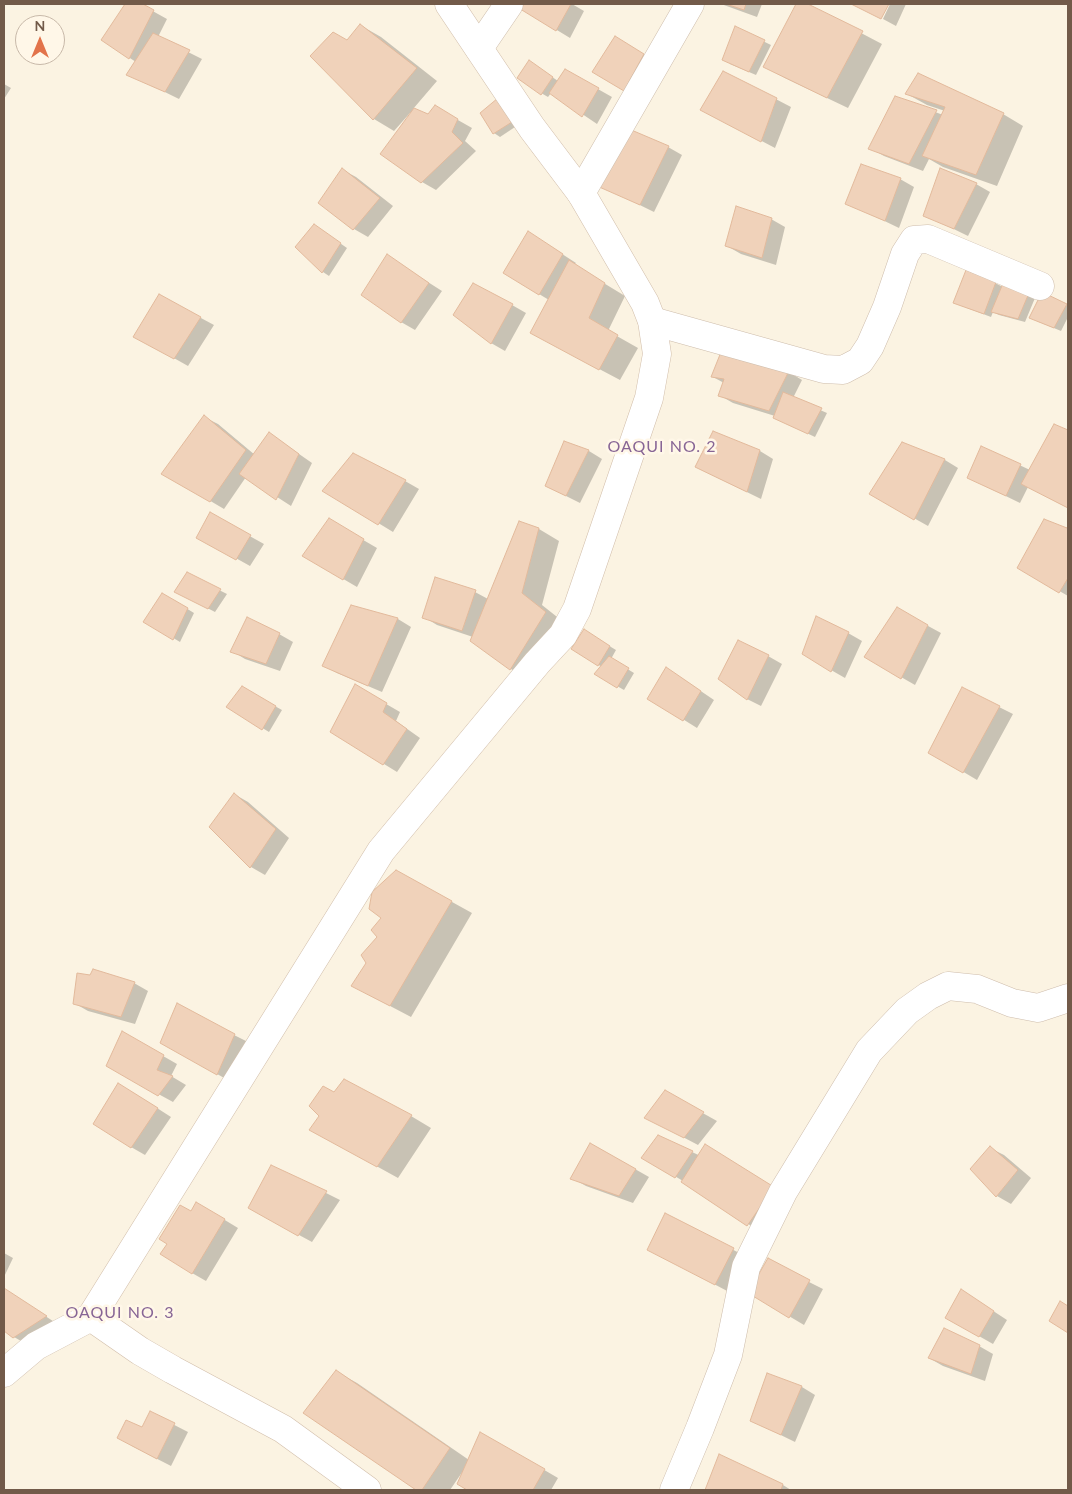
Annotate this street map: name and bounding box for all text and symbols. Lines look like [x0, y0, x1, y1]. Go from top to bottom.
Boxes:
north arrow [15, 15, 65, 65]
text: N [35, 17, 45, 34]
district label: OAQUI NO. 2 [606, 437, 718, 457]
district label: OAQUI NO. 3 [64, 1303, 176, 1323]

